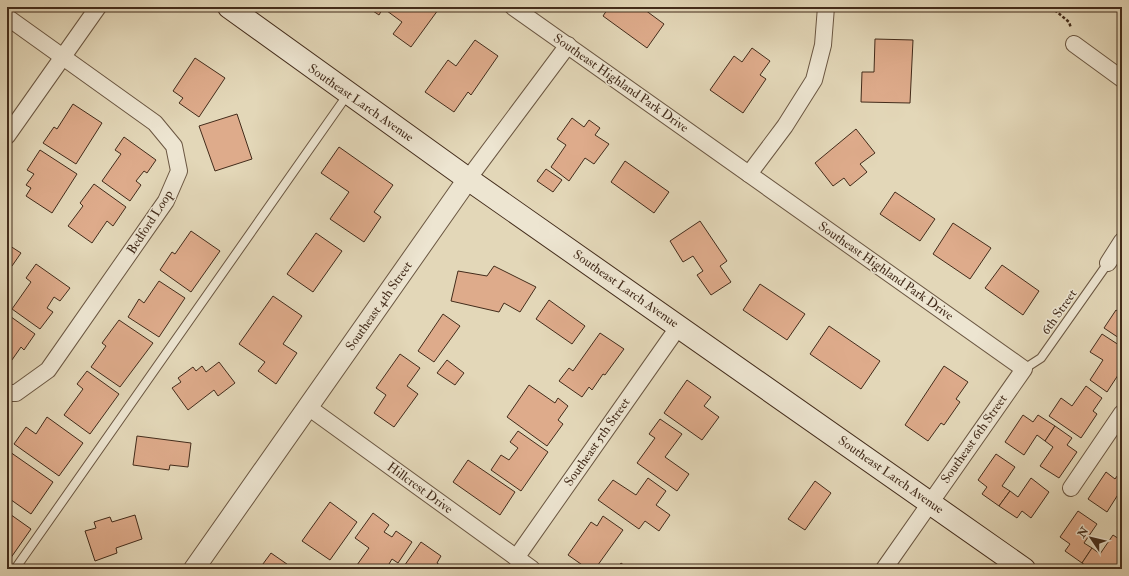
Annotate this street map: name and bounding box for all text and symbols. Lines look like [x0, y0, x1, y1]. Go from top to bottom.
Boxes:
street label: Southeast Highland Park Drive [550, 30, 692, 136]
street label: Southeast Larch Avenue [305, 60, 417, 146]
street label: Bedford Loop [123, 187, 178, 258]
street label: Southeast Highland Park Drive [815, 218, 957, 324]
street label: Southeast Larch Avenue [570, 246, 682, 332]
street label: Southeast 4th Street [342, 258, 416, 354]
street label: 6th Street [1038, 286, 1080, 338]
street label: Southeast 6th Street [937, 391, 1011, 487]
street label: Southeast 5th Street [561, 395, 633, 489]
street label: Southeast Larch Avenue [835, 432, 947, 518]
street label: Hillcrest Drive [384, 459, 456, 518]
north arrow [1071, 518, 1111, 558]
text: N [1074, 524, 1092, 541]

